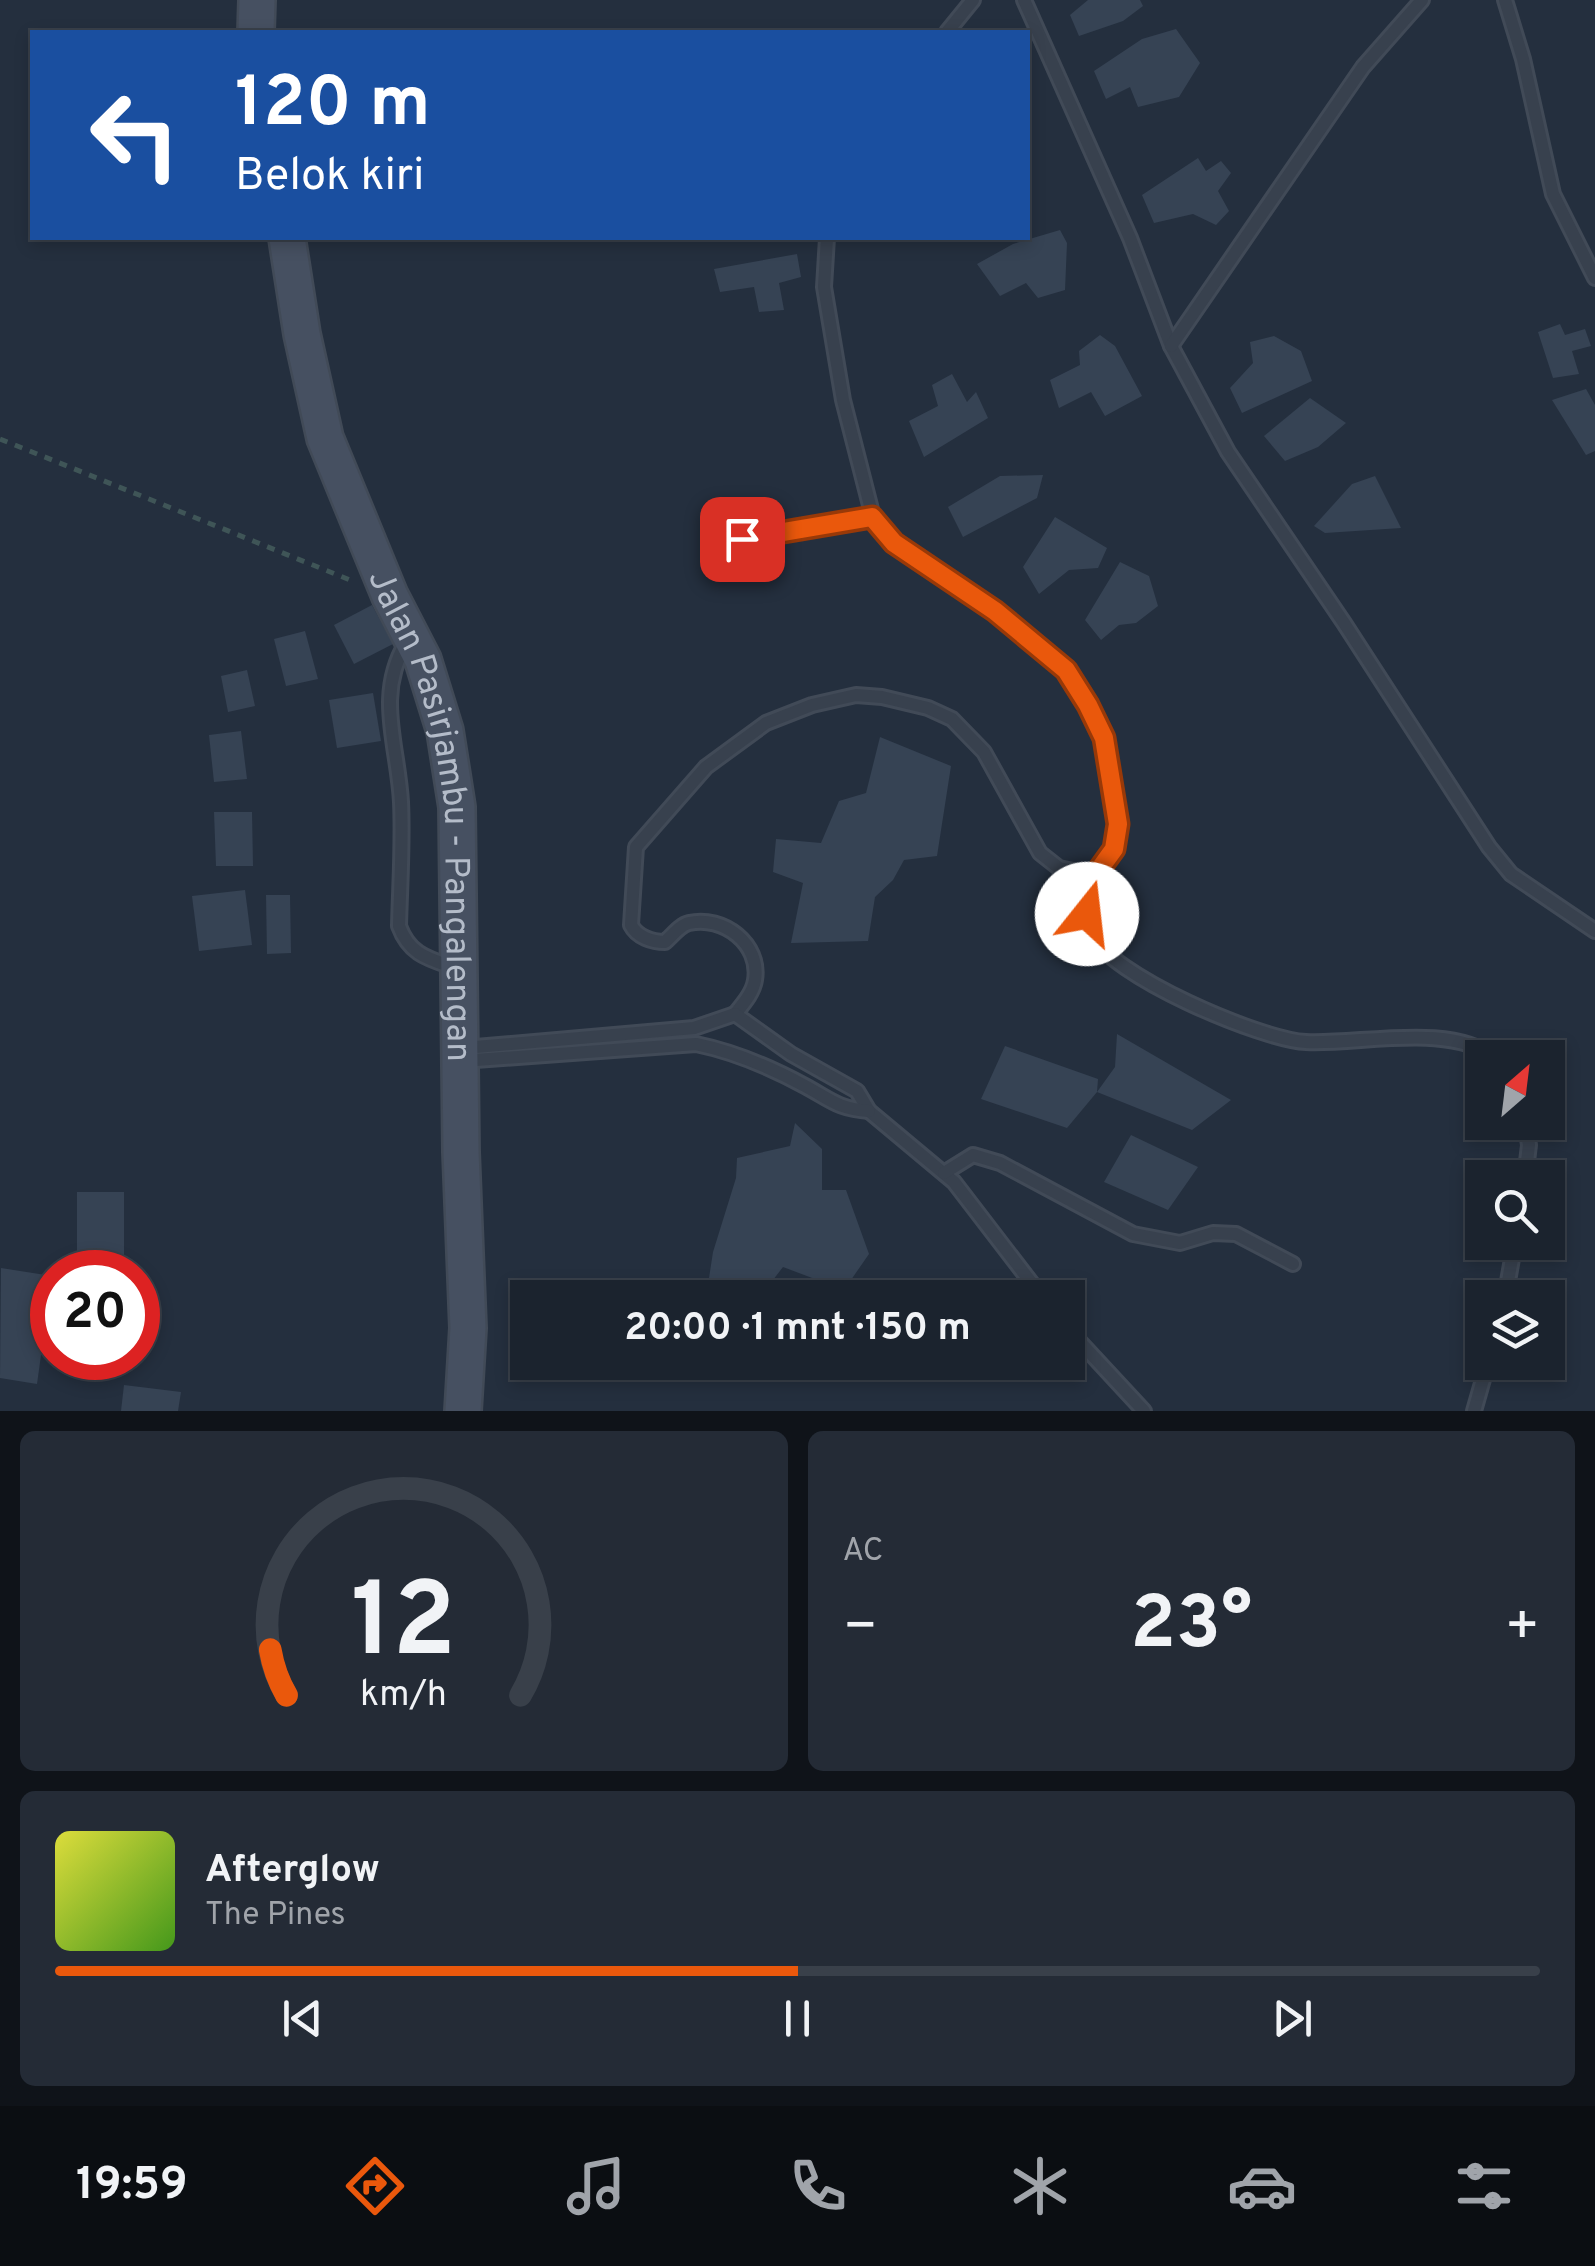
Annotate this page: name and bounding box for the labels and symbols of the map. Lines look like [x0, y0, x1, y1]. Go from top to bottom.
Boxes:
pin [700, 497, 785, 582]
street label: Jalan Pasirjambu - Pangalengan [357, 564, 479, 1062]
position arrow [1035, 862, 1139, 966]
north arrow [1465, 1040, 1565, 1140]
speed limit sign: 20 [30, 1250, 160, 1380]

